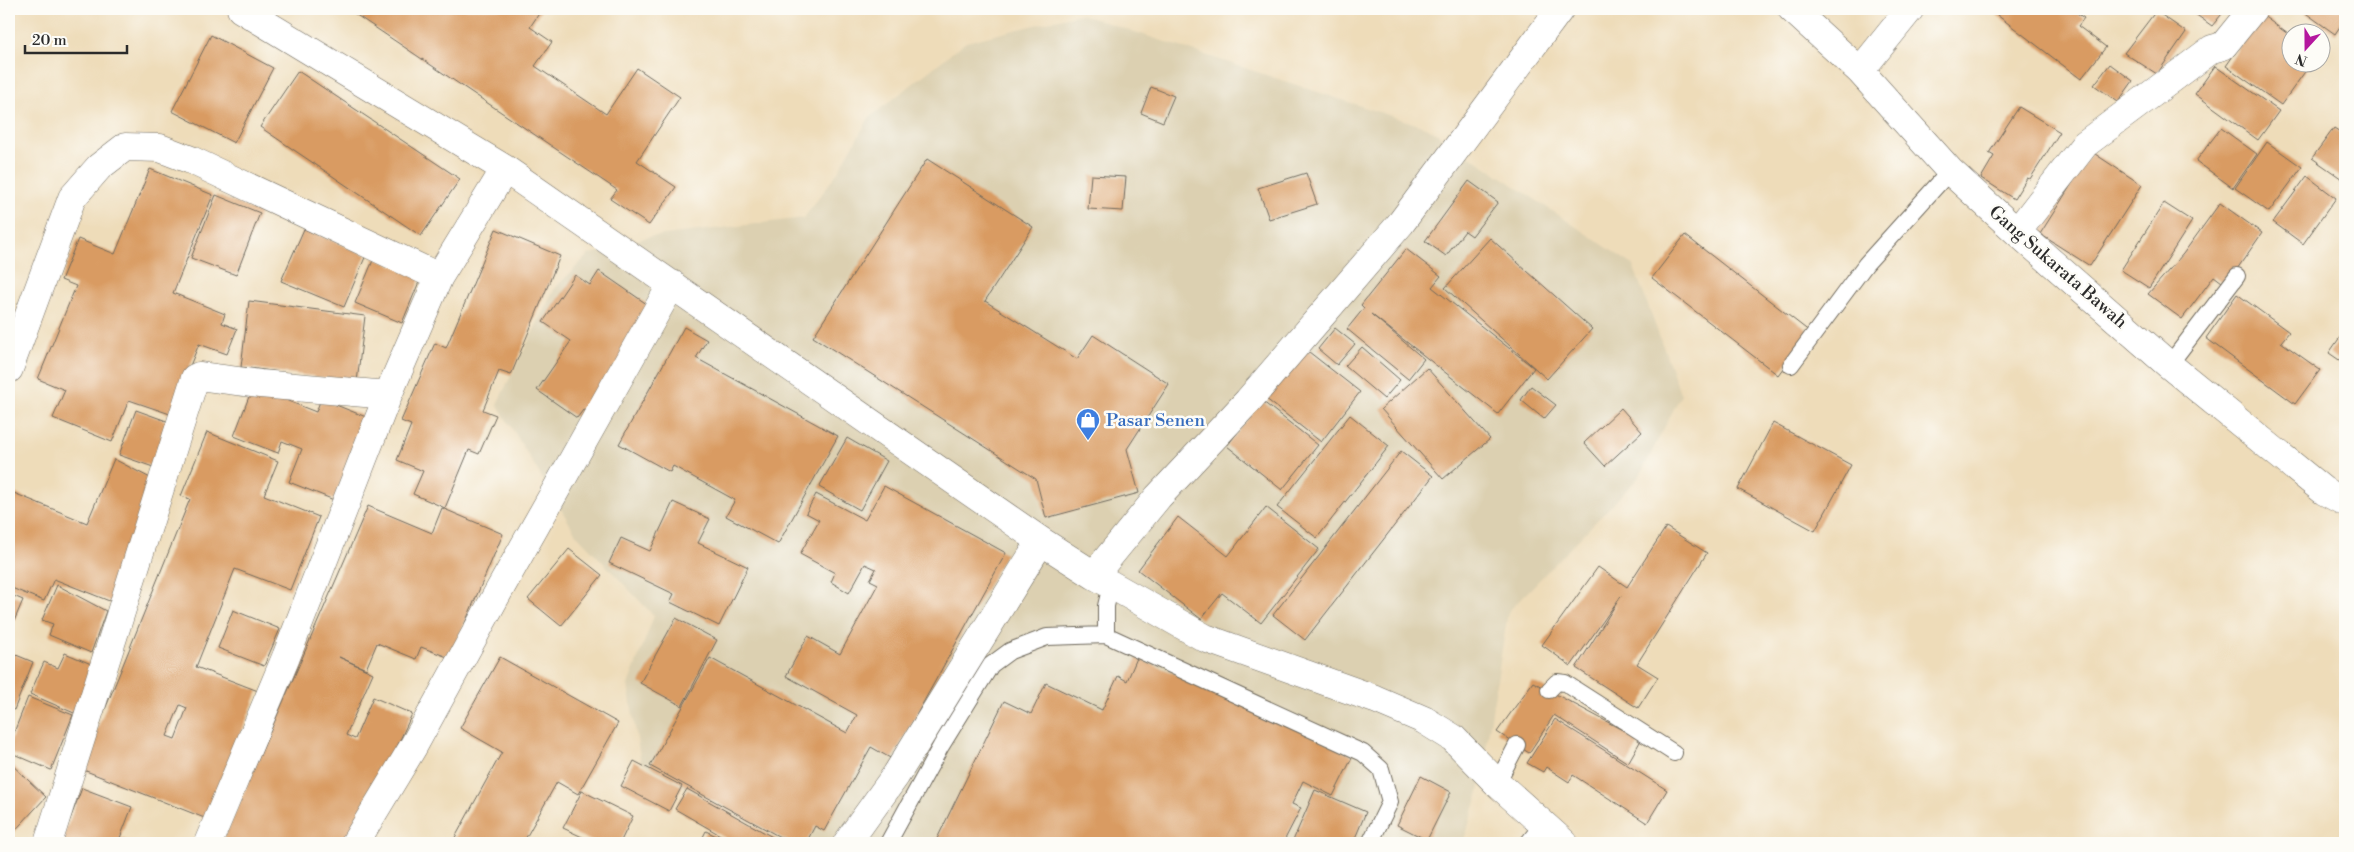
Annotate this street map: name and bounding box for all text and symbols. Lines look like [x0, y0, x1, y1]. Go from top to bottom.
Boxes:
scale bar [25, 22, 128, 54]
north arrow [2282, 22, 2332, 72]
text: 20 m [32, 31, 67, 50]
text: N [2293, 49, 2310, 70]
street label: Gang Sukarata Bawah [1984, 201, 2132, 334]
shop icon: Pasar Senen [1075, 407, 1101, 441]
place label: Pasar Senen [1106, 409, 1205, 432]

